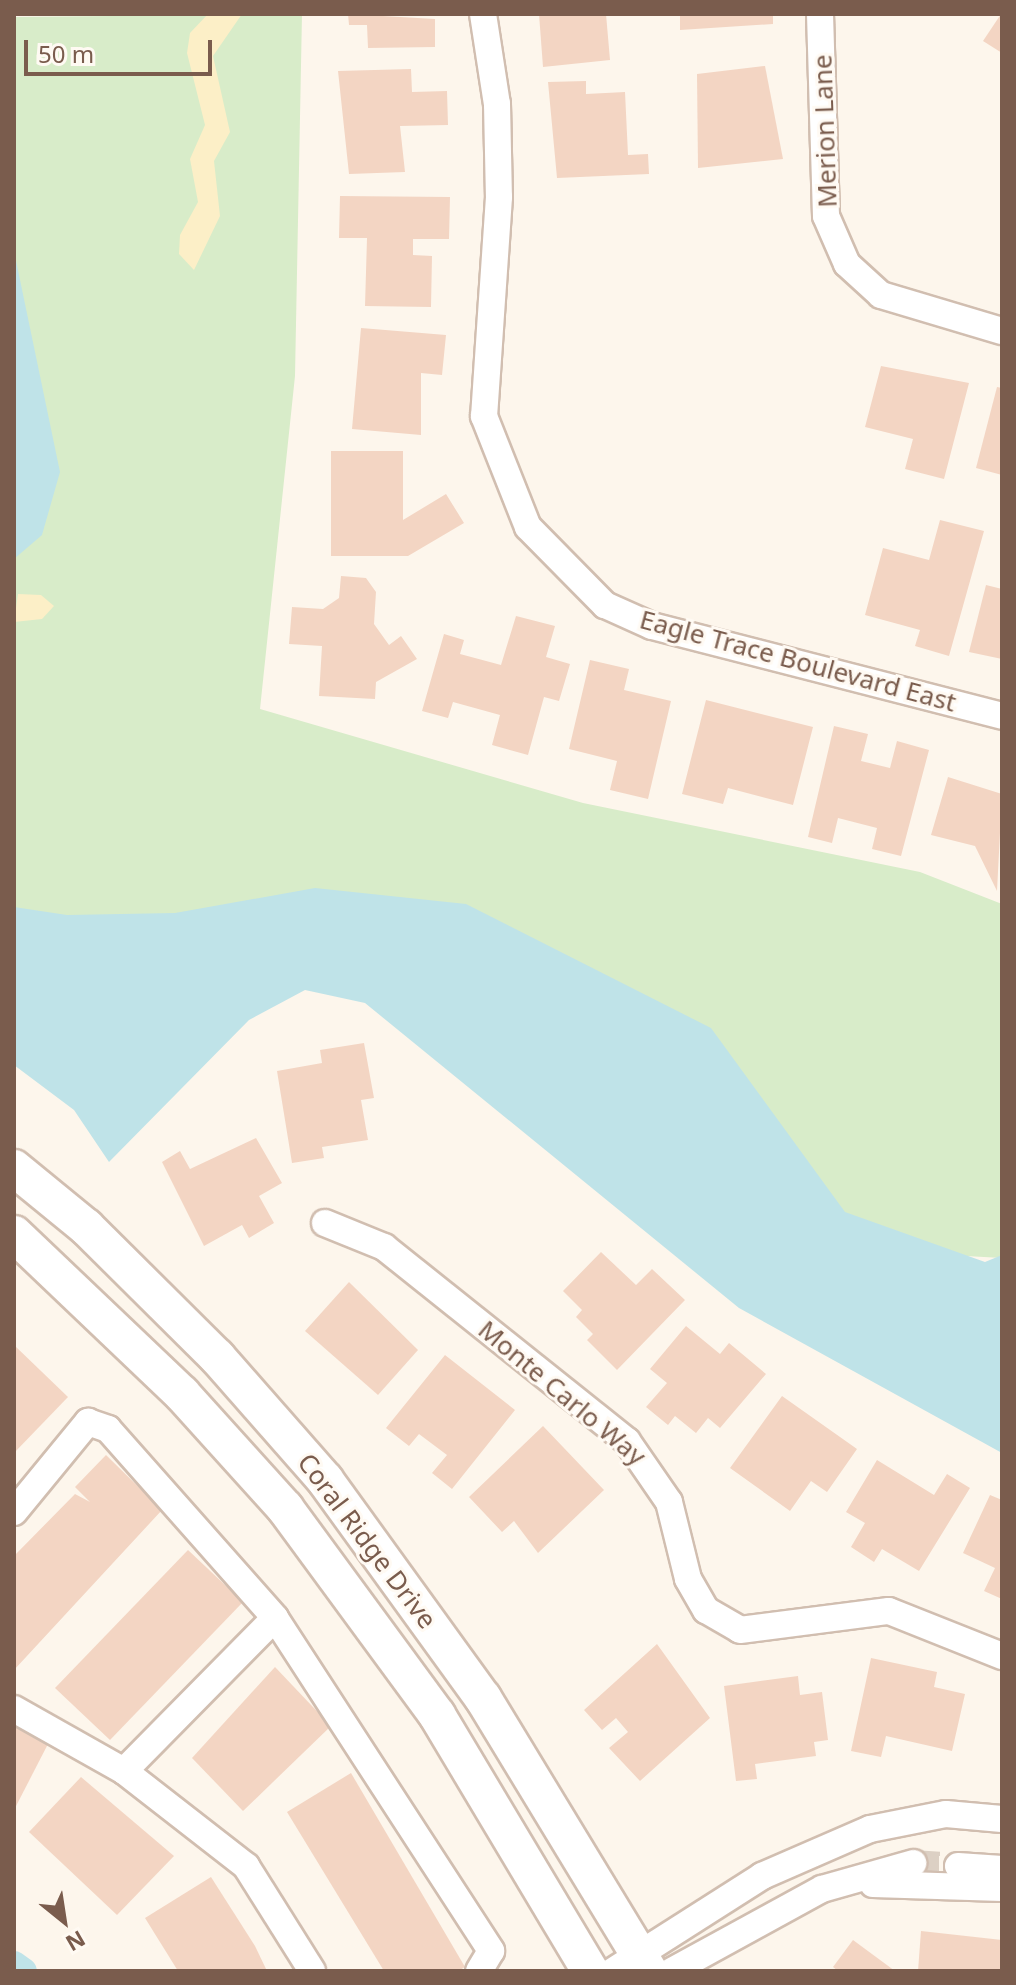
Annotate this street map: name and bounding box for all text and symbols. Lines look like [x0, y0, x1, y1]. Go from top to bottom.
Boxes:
scale bar [28, 24, 216, 74]
text: 50 m [38, 37, 94, 70]
street label: Merion Lane [807, 54, 843, 208]
street label: Eagle Trace Boulevard East [636, 604, 960, 718]
street label: Monte Carlo Way [472, 1314, 652, 1472]
street label: Coral Ridge Drive [291, 1447, 443, 1635]
north arrow [24, 1881, 104, 1961]
text: N [61, 1924, 91, 1959]

